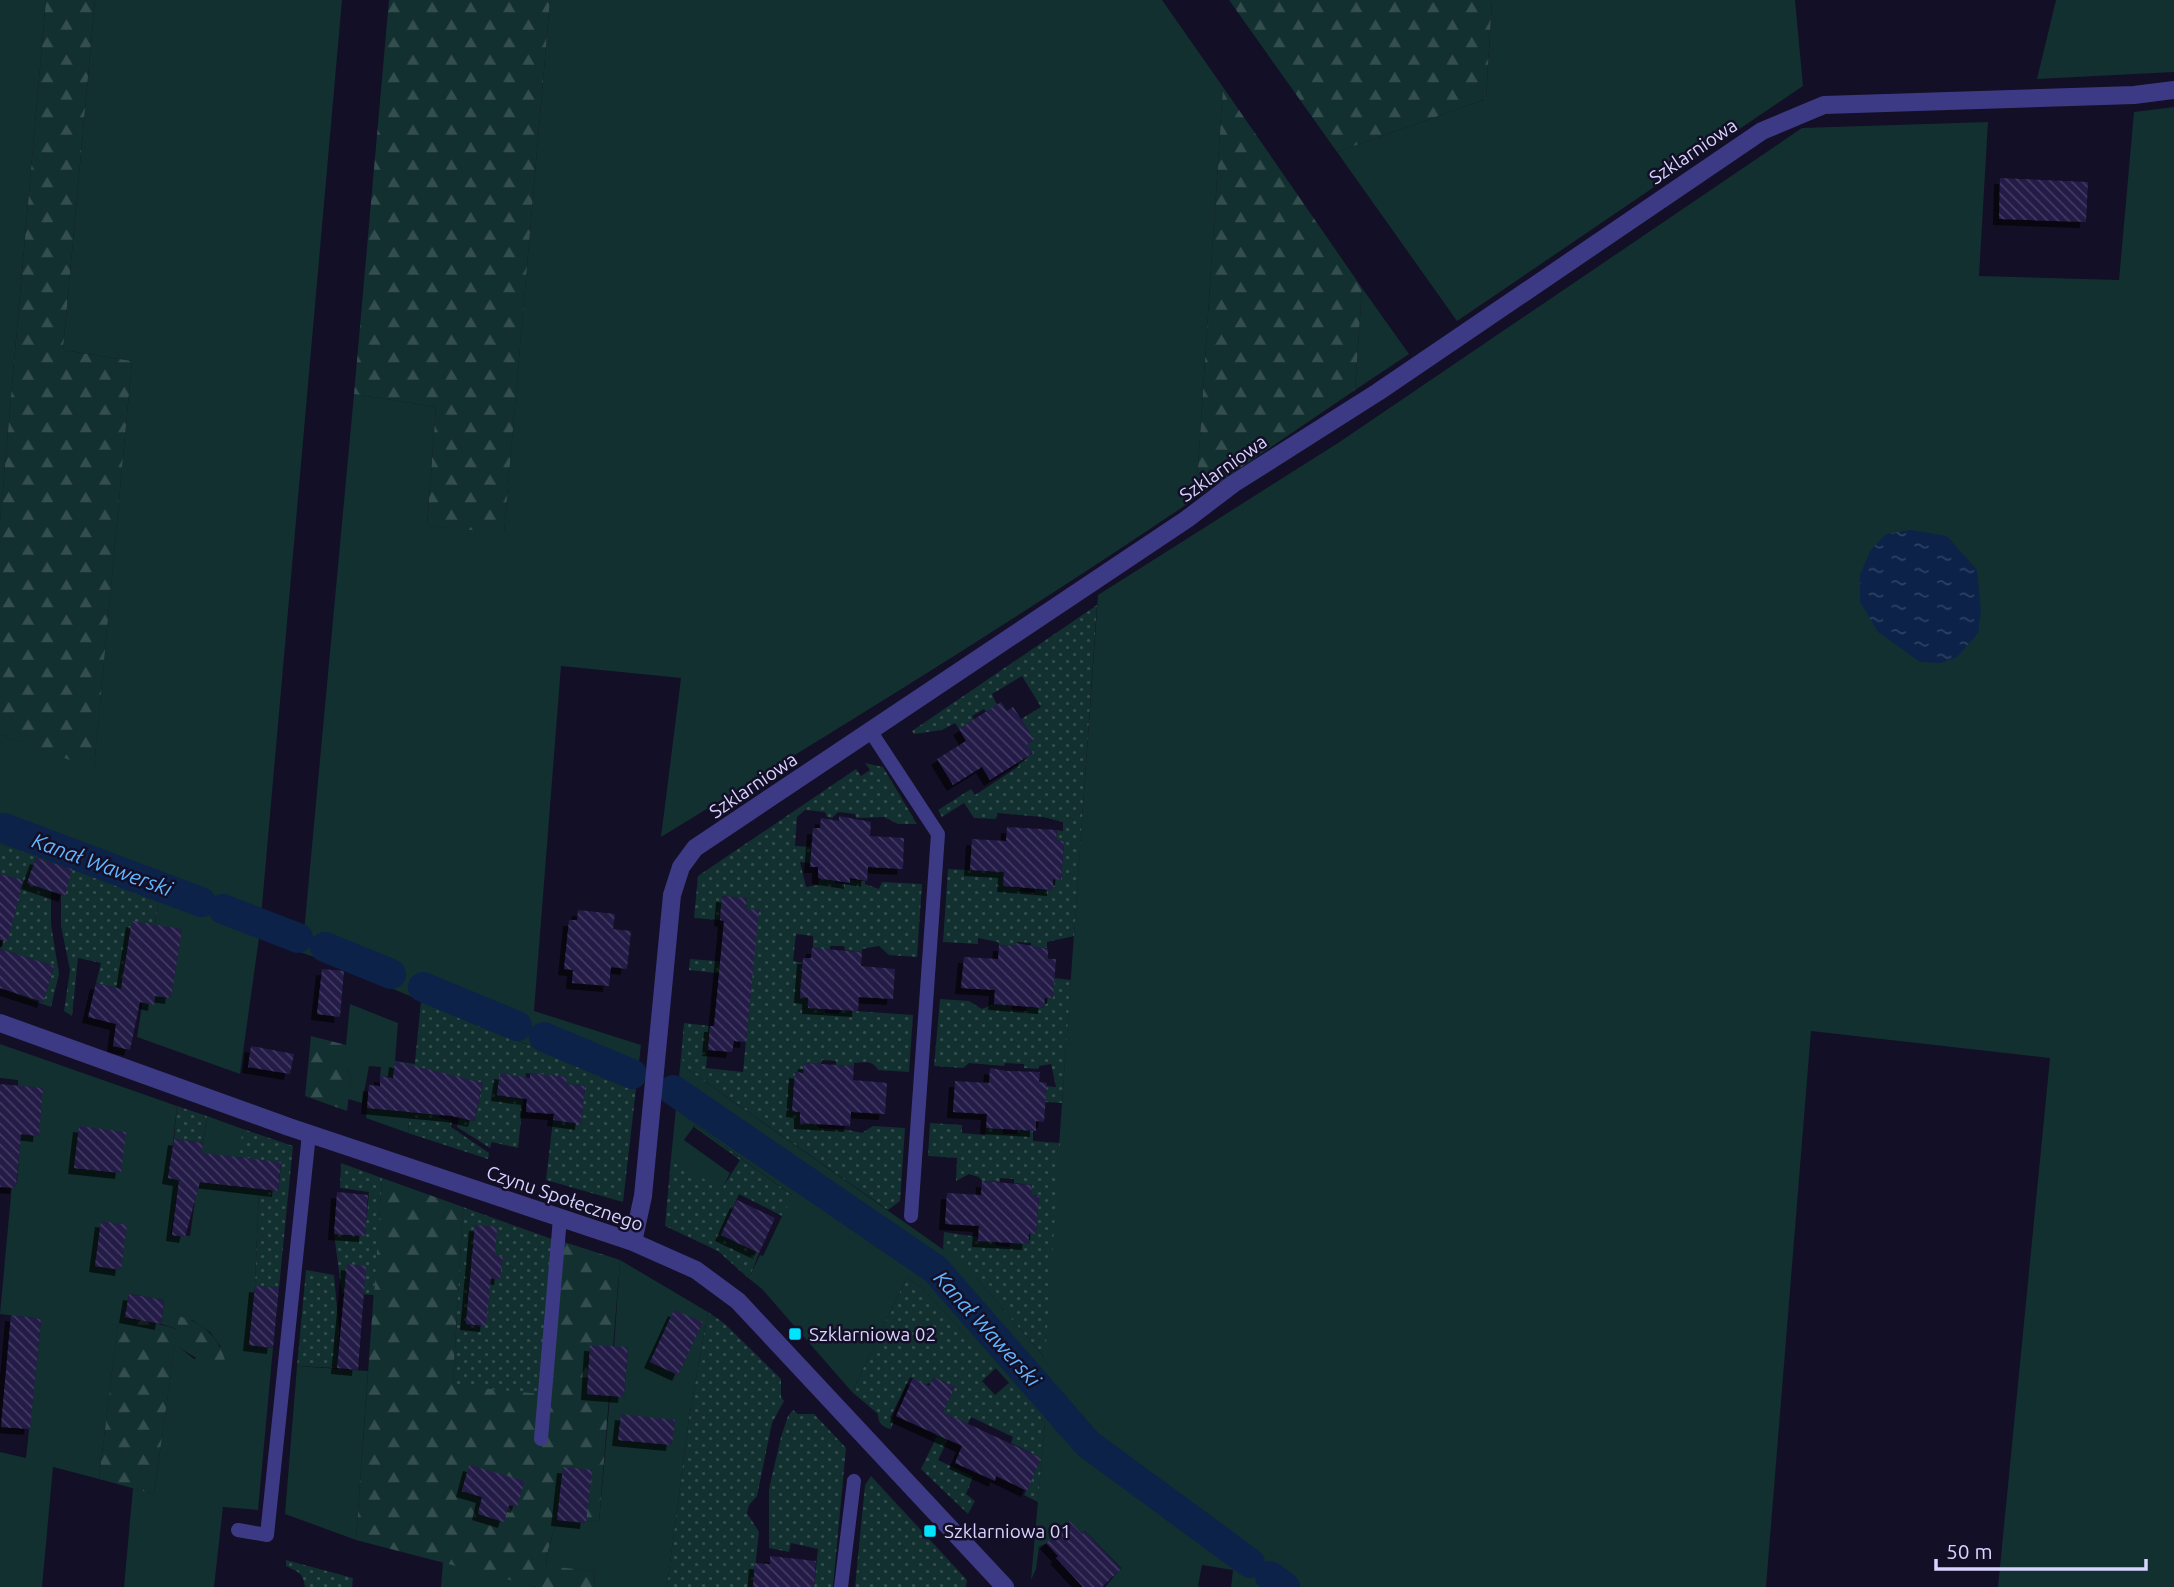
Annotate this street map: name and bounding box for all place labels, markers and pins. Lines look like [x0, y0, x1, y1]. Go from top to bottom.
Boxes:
place label: Szklarniowa 02 [809, 1323, 936, 1345]
marker: Szklarniowa 02 [787, 1326, 803, 1342]
place label: Szklarniowa 01 [944, 1520, 1071, 1542]
marker: Szklarniowa 01 [922, 1523, 938, 1539]

